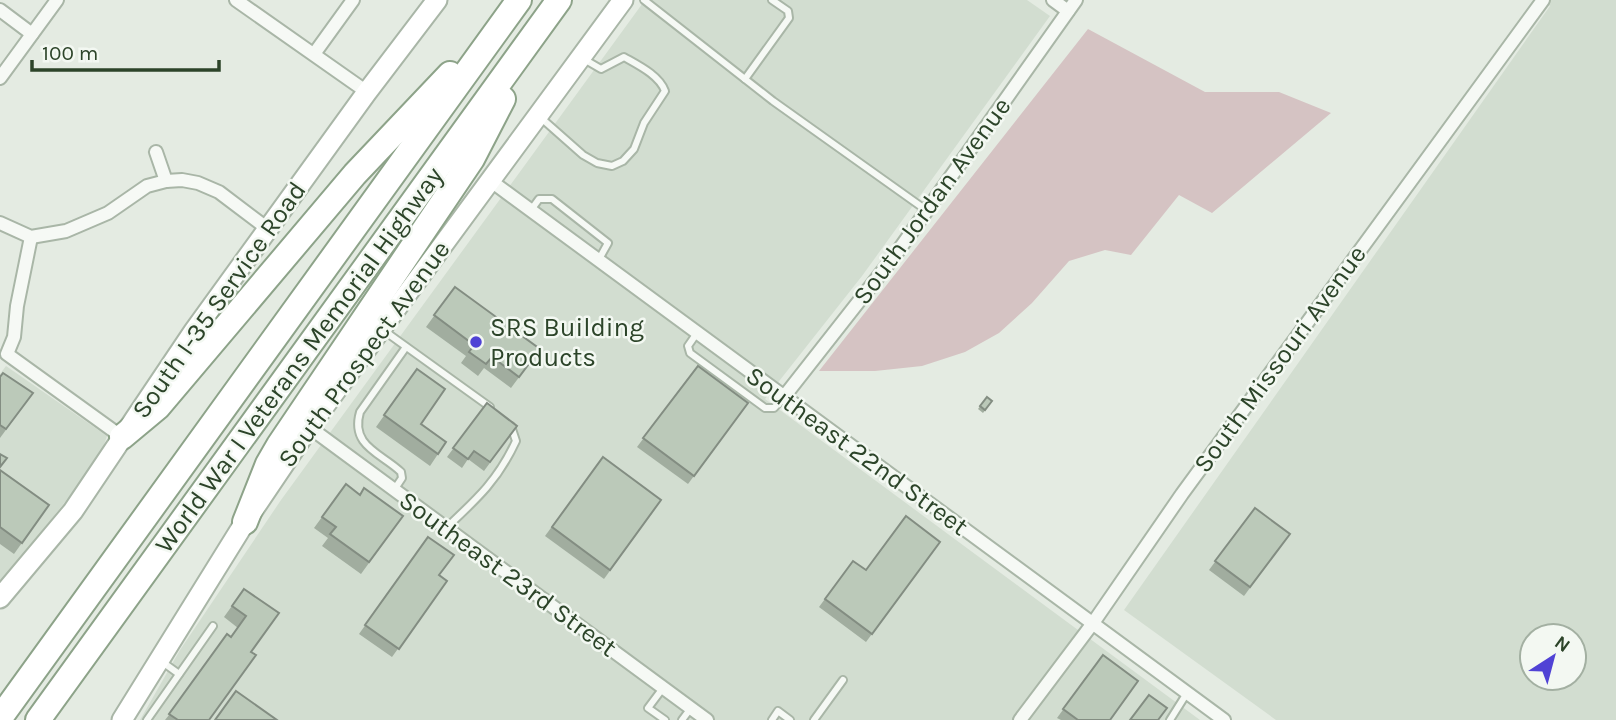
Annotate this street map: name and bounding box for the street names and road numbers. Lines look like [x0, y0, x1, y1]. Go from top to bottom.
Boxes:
street label: South Jordan Avenue [846, 91, 1018, 311]
street label: World War I Veterans Memorial Highway [148, 161, 450, 559]
street label: South I-35 Service Road [125, 176, 313, 424]
street label: South Prospect Avenue [271, 235, 457, 473]
street label: South Missouri Avenue [1187, 239, 1373, 479]
street label: Southeast 22nd Street [740, 360, 974, 542]
street label: Southeast 23rd Street [393, 485, 623, 663]

